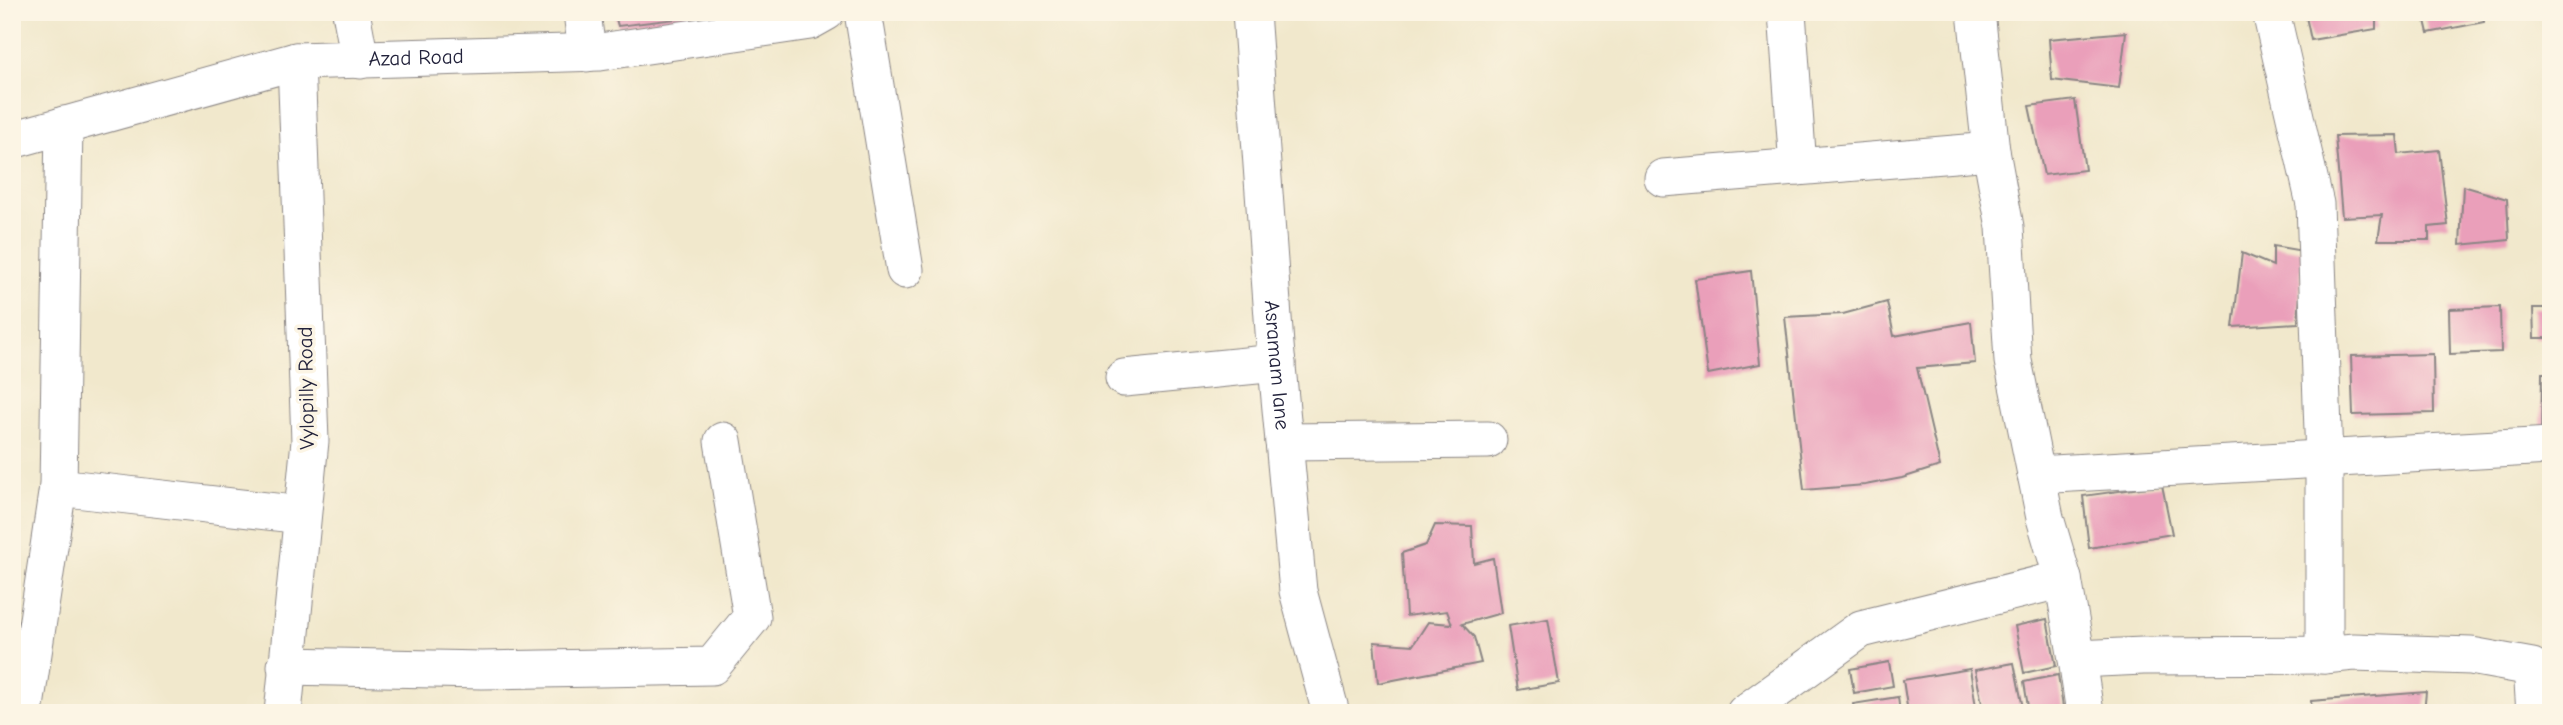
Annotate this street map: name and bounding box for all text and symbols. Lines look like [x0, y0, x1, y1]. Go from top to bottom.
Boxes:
street label: Azad Road [368, 44, 464, 71]
street label: Asramam lane [1260, 299, 1295, 431]
street label: Vylopilly Road [293, 326, 319, 450]

